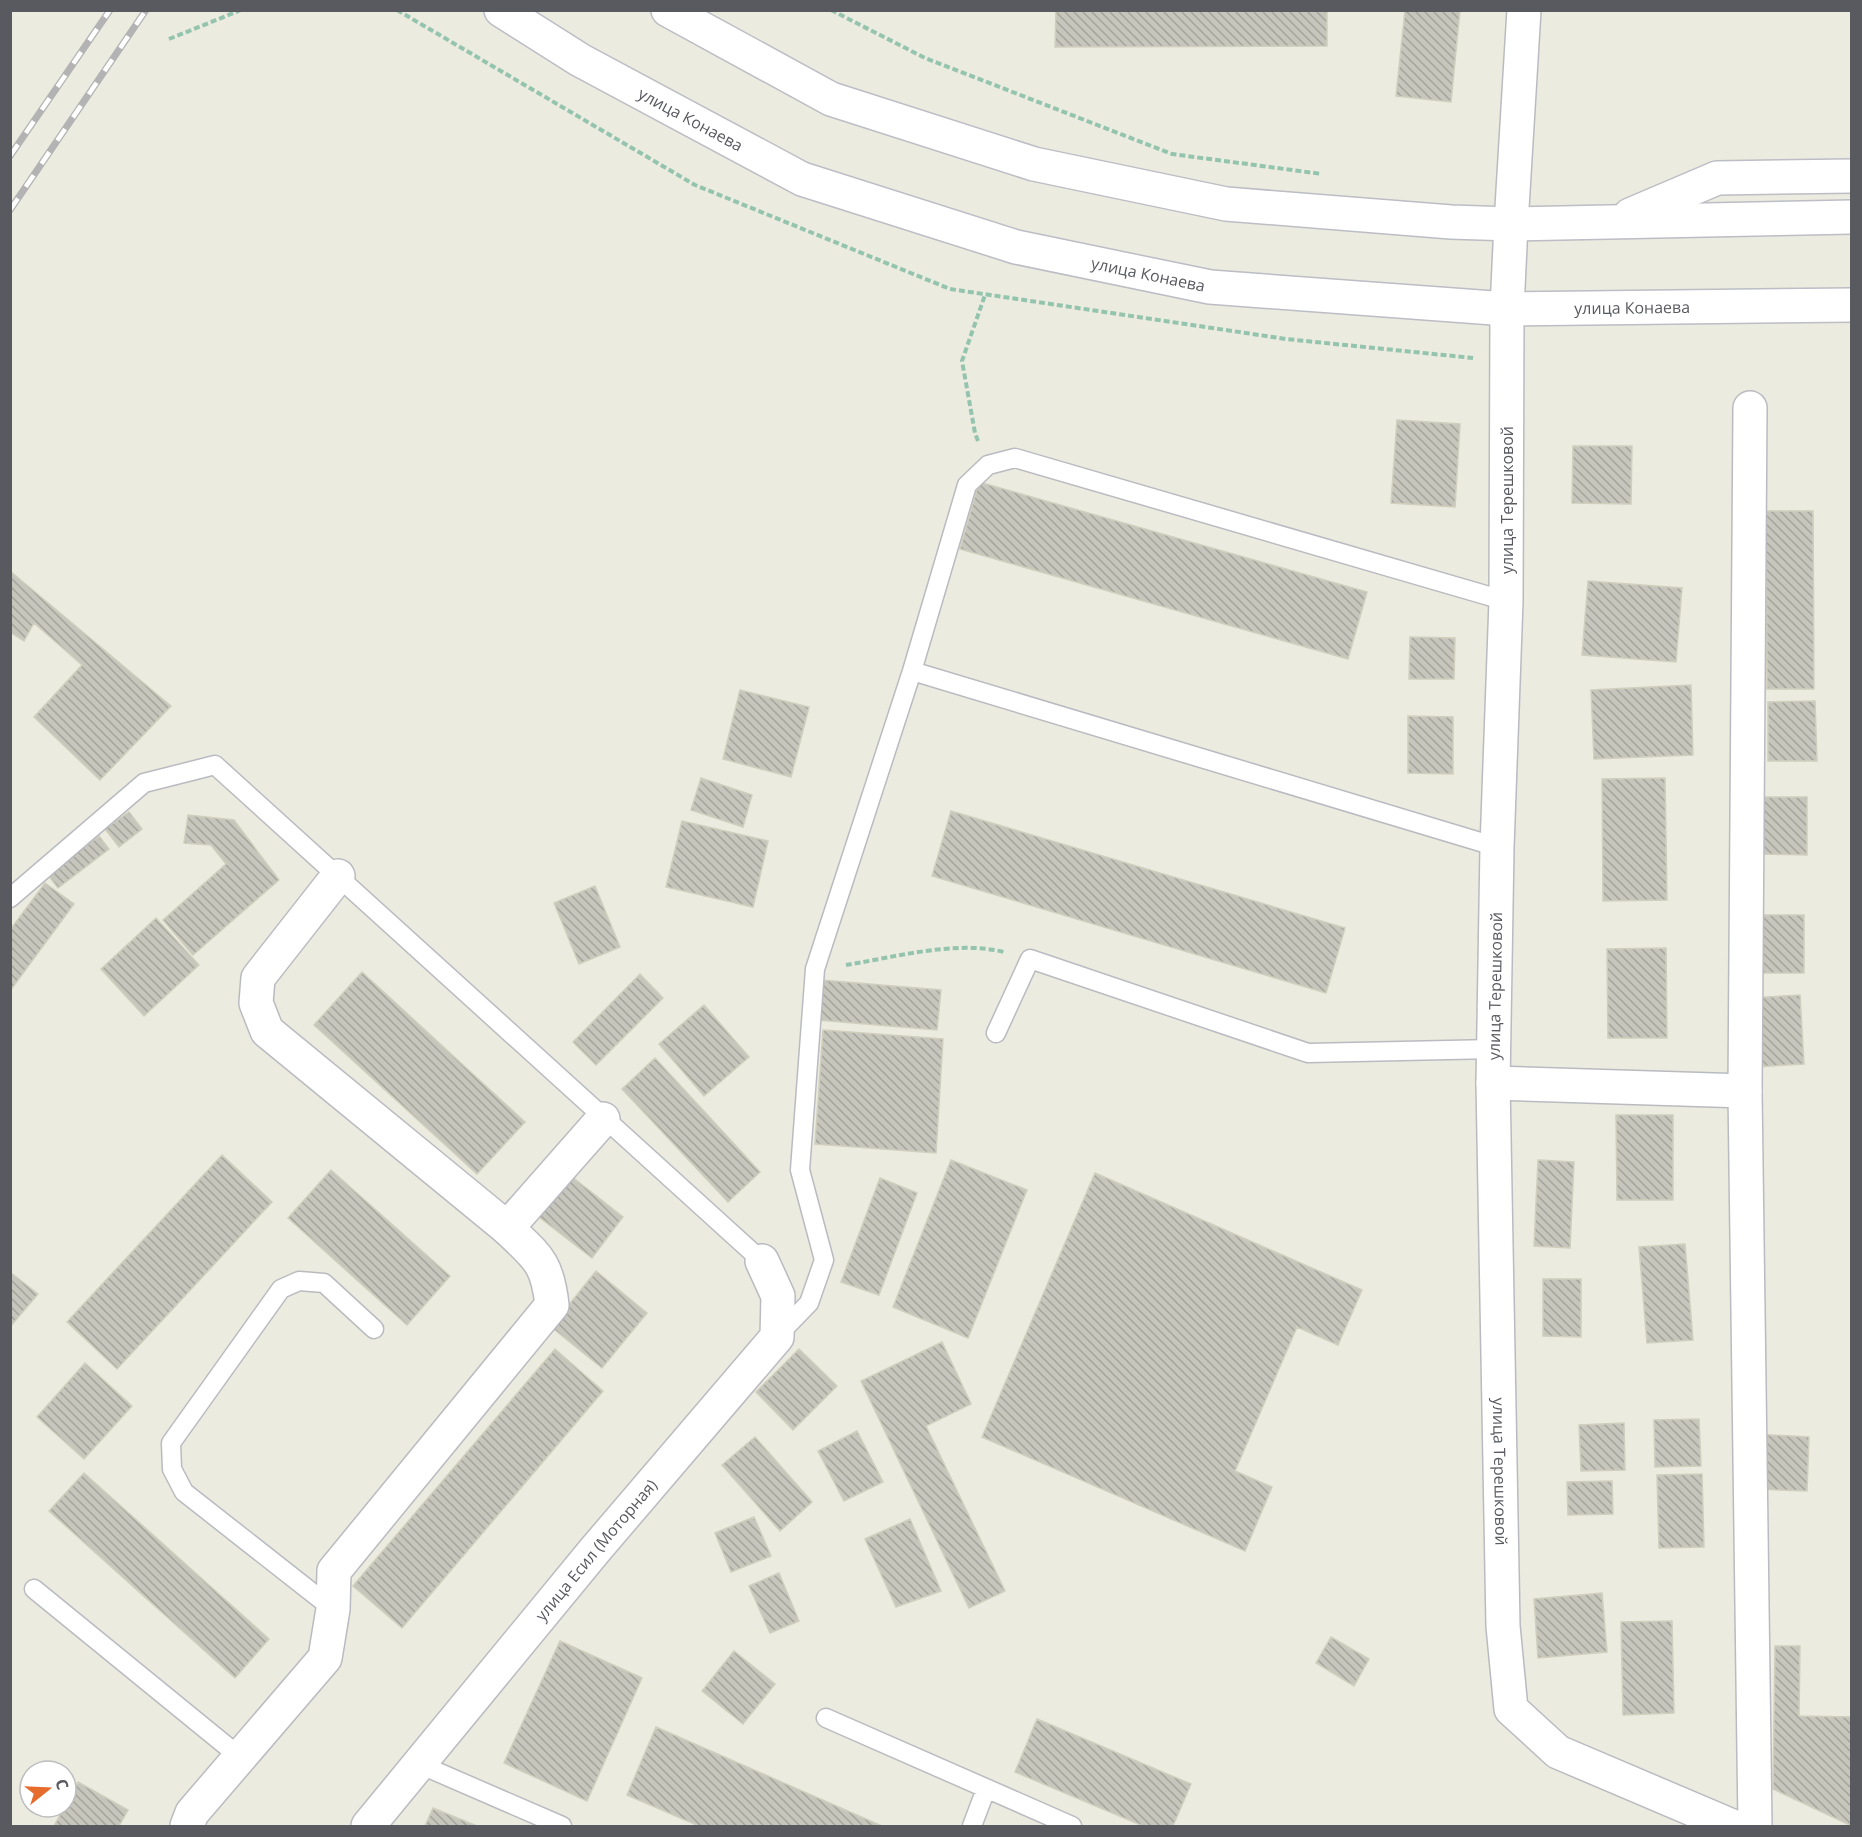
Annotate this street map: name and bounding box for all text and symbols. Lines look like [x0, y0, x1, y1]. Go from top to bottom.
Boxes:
street label: улица Конаева [634, 82, 747, 156]
street label: улица Конаева [1089, 252, 1207, 297]
street label: улица Конаева [1574, 296, 1690, 319]
street label: улица Терешковой [1496, 426, 1518, 574]
street label: улица Терешковой [1483, 912, 1507, 1060]
street label: улица Терешковой [1488, 1397, 1513, 1546]
street label: улица Есил (Моторная) [530, 1474, 662, 1626]
north arrow [18, 1759, 78, 1819]
text: С [50, 1776, 74, 1793]

